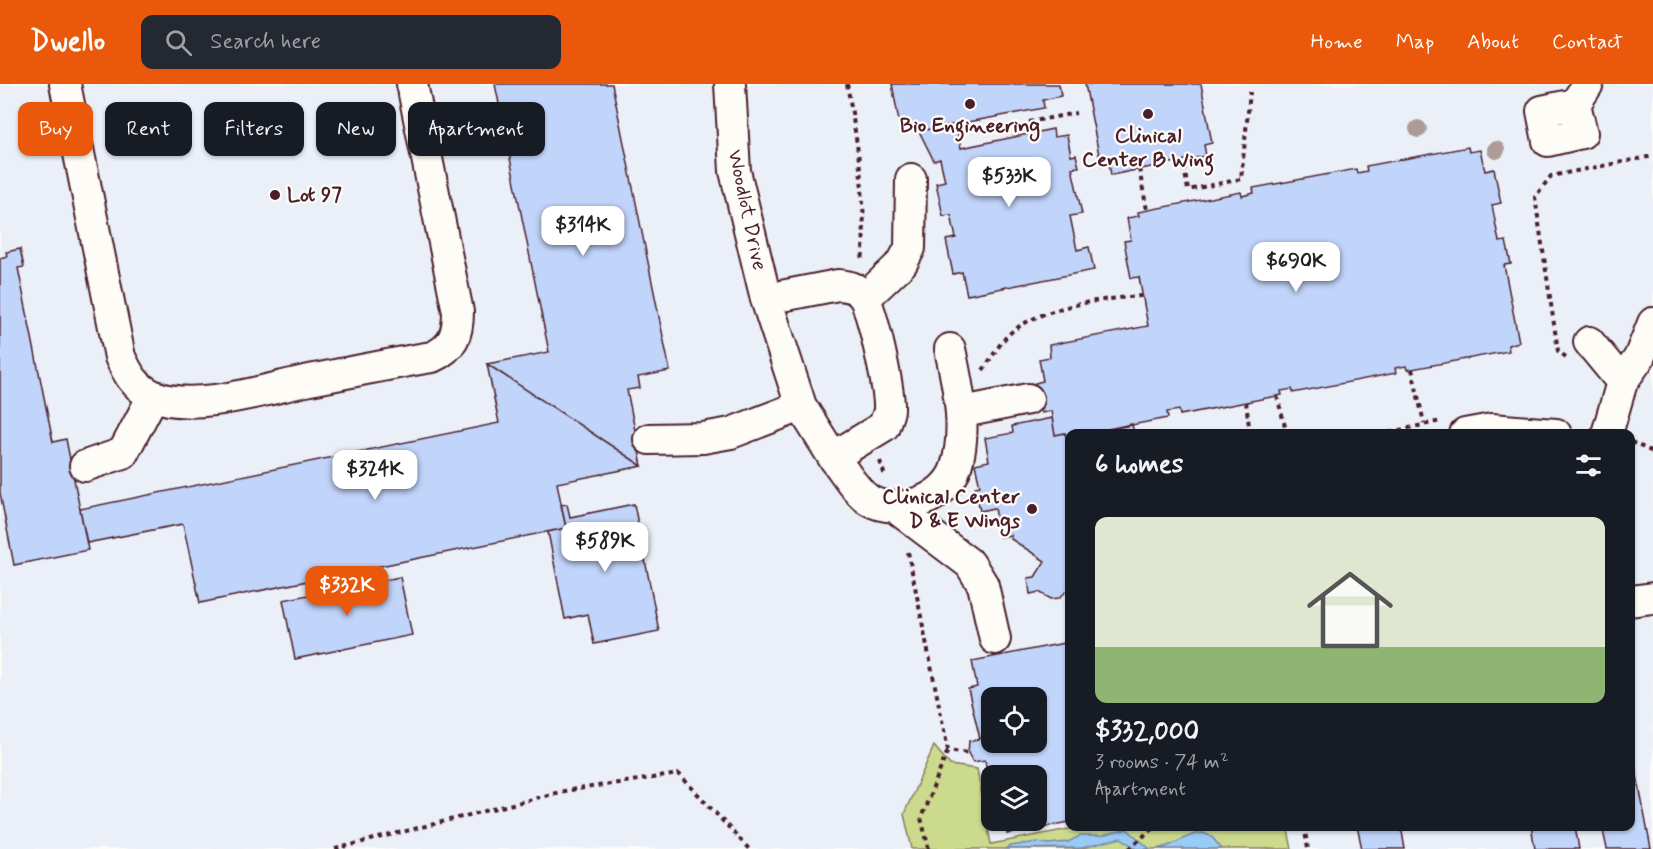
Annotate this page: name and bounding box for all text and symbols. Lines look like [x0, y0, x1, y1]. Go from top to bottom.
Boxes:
search box [141, 15, 561, 69]
text: Dwello [30, 24, 105, 61]
icon: search [162, 26, 195, 59]
text: Search here [210, 28, 321, 56]
text: Home [1311, 28, 1363, 56]
text: Map [1396, 28, 1434, 56]
text: About [1467, 28, 1519, 56]
text: Contact [1552, 28, 1623, 56]
marker: Bio Engineering [963, 97, 977, 111]
chip: Buy [18, 102, 93, 156]
chip: Rent [105, 102, 192, 156]
chip: Filters [204, 102, 304, 156]
chip: New [316, 102, 396, 156]
chip: Apartment [408, 102, 545, 156]
marker: Clinical Center B Wing [1141, 107, 1155, 121]
place label: Bio Engineering [900, 112, 1040, 142]
place label: Clinical Center B Wing [1082, 122, 1214, 176]
street label: Woodlot Drive [721, 147, 773, 273]
pin: $533K [967, 157, 1051, 208]
text: $533K [982, 163, 1036, 190]
place label: Lot 97 [287, 181, 342, 209]
marker: Lot 97 [268, 188, 282, 202]
pin: $314K [541, 206, 625, 257]
text: $314K [555, 212, 611, 239]
pin: $690K [1254, 242, 1338, 293]
text: $690K [1266, 248, 1326, 275]
text: 6 homes [1095, 448, 1183, 482]
icon: filters [1572, 449, 1605, 482]
pin: $324K [333, 450, 417, 501]
text: $324K [346, 456, 404, 483]
place label: Clinical Center D & E Wings [882, 483, 1021, 537]
marker: Clinical Center D & E Wings [1025, 502, 1039, 516]
pin: $589K [563, 522, 647, 573]
text: $589K [575, 528, 635, 555]
icon: home [1296, 556, 1404, 664]
pin: $332K [305, 566, 389, 617]
text: $332K [319, 572, 375, 599]
map controls [981, 687, 1047, 831]
button: locate [981, 687, 1047, 753]
text: $332,000 [1095, 715, 1199, 749]
text: 3 rooms · 74 m² [1095, 749, 1229, 776]
button: layers [981, 765, 1047, 831]
text: Apartment [1095, 776, 1186, 803]

